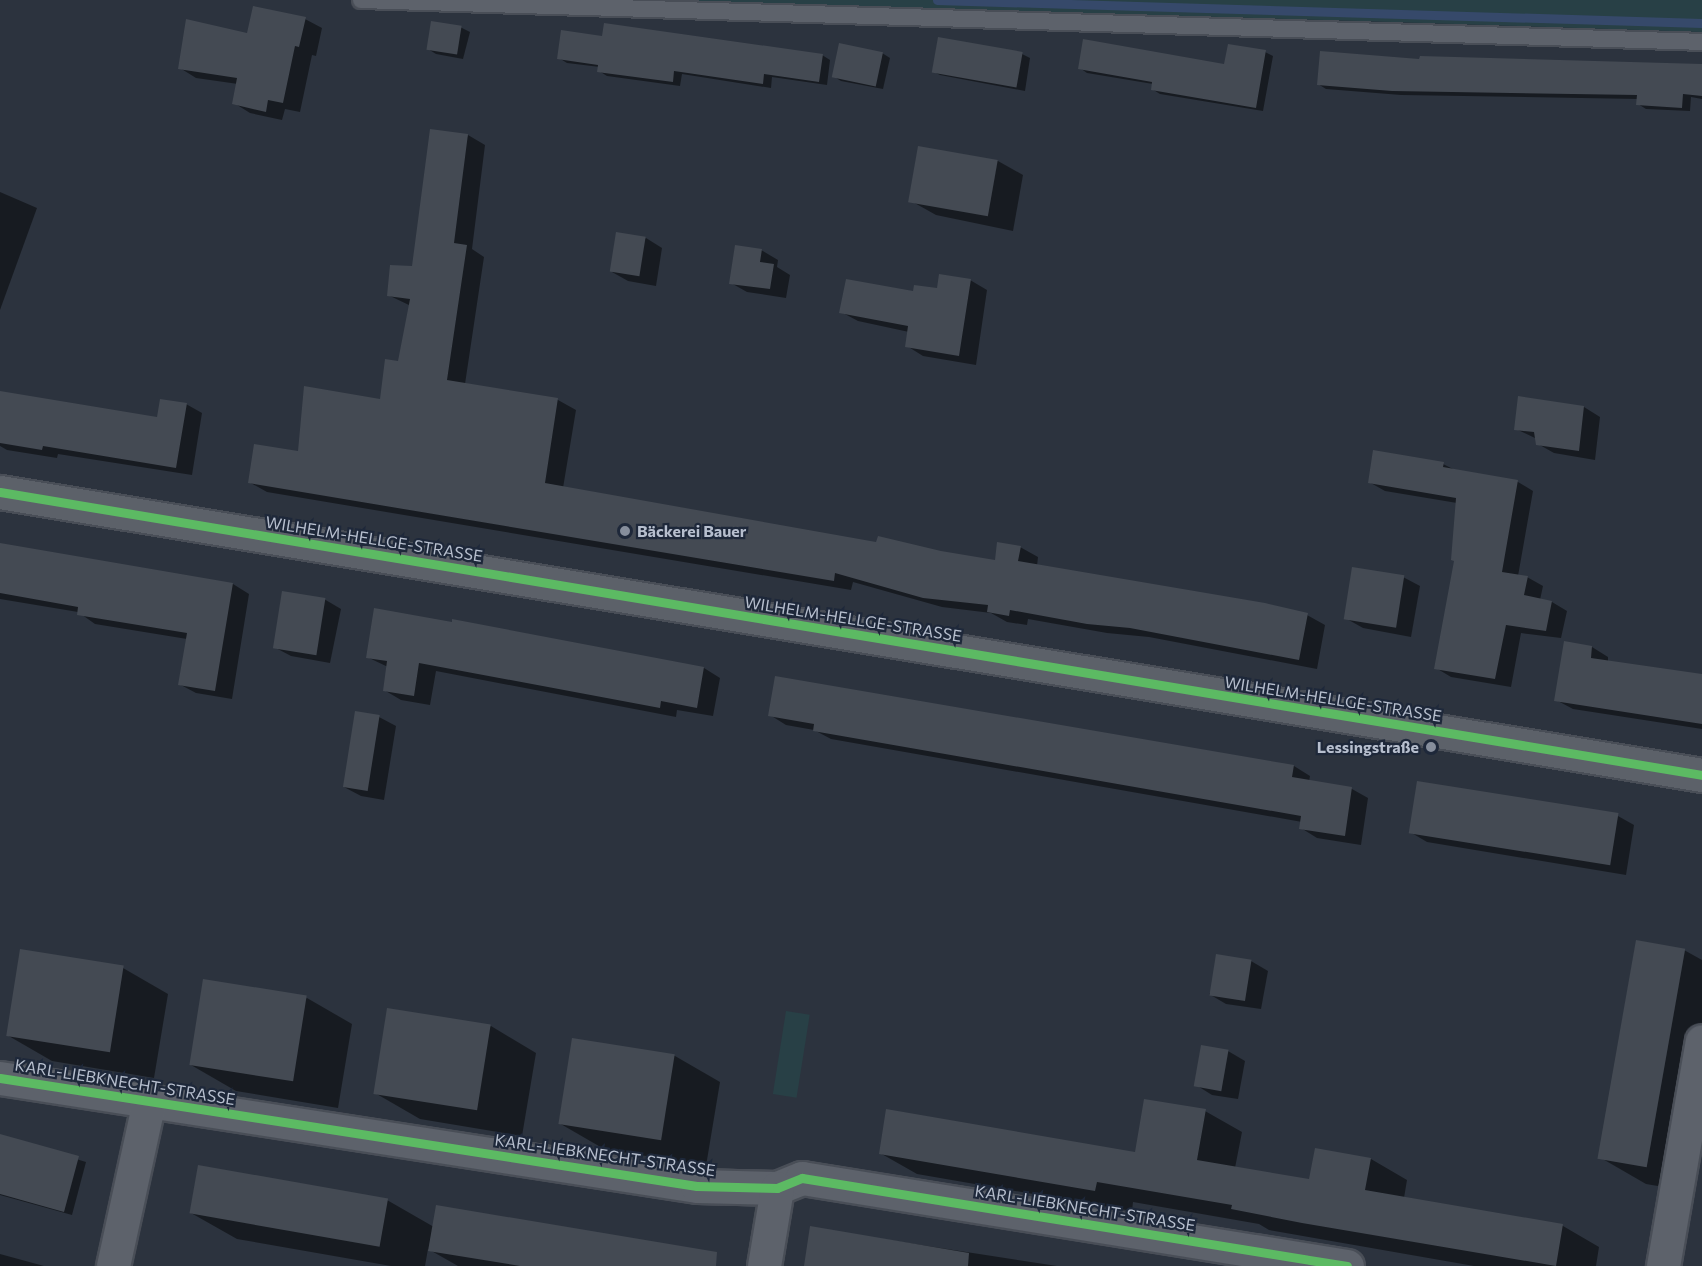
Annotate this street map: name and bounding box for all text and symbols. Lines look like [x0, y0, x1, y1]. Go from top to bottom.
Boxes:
street label: WILHELM-HELLGE-STRASSE [264, 512, 484, 566]
place label: Bäckerei Bauer [637, 521, 746, 541]
marker: Bäckerei Bauer [618, 524, 632, 538]
street label: WILHELM-HELLGE-STRASSE [743, 592, 963, 646]
street label: WILHELM-HELLGE-STRASSE [1223, 672, 1443, 726]
place label: Lessingstraße [1317, 737, 1419, 757]
marker: Lessingstraße [1424, 740, 1438, 754]
street label: KARL-LIEBKNECHT-STRASSE [14, 1055, 236, 1109]
street label: KARL-LIEBKNECHT-STRASSE [493, 1130, 717, 1180]
street label: KARL-LIEBKNECHT-STRASSE [974, 1181, 1196, 1235]

